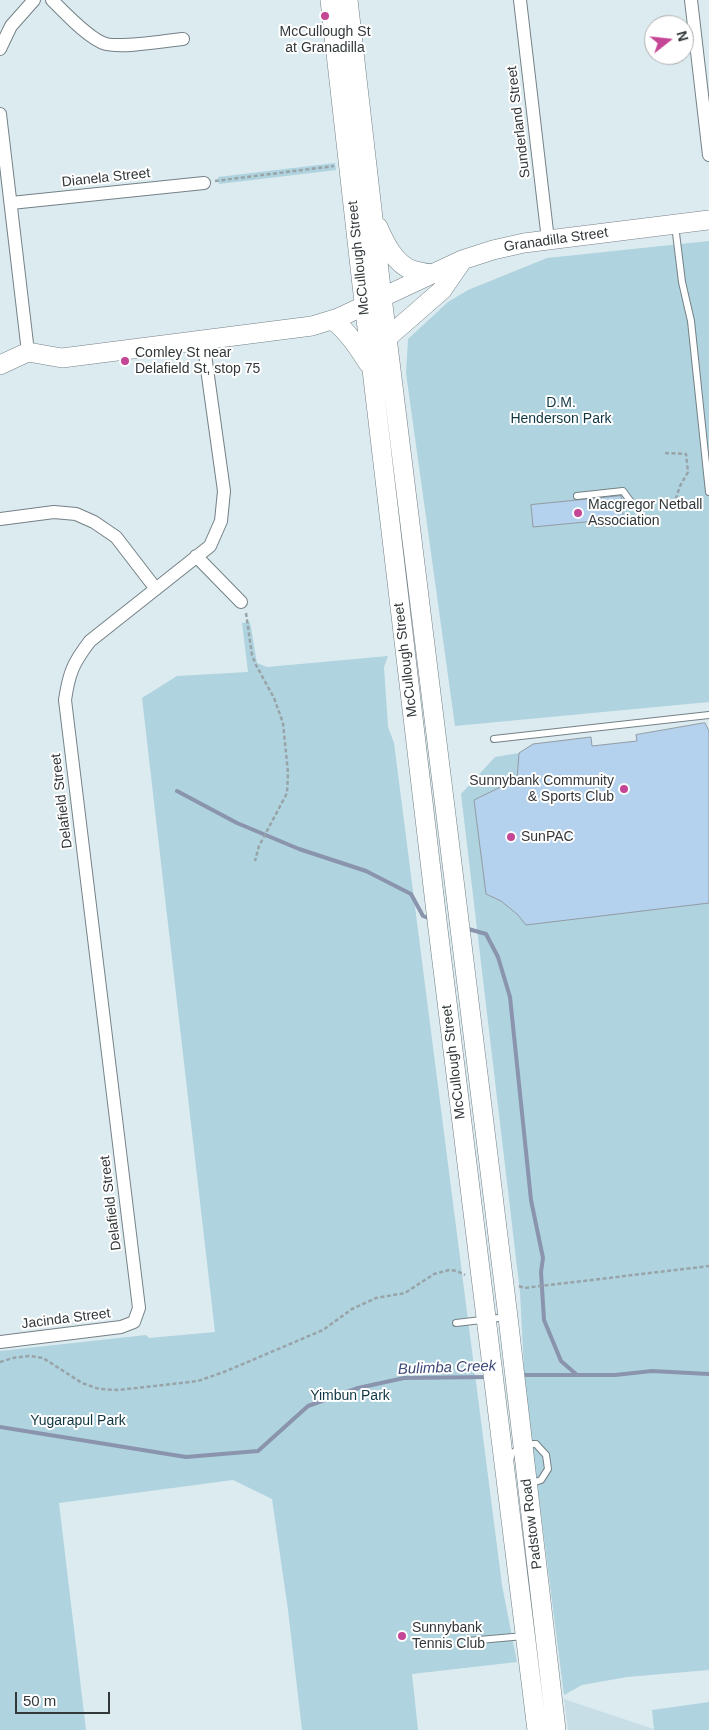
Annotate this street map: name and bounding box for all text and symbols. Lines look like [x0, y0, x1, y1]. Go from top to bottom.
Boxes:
marker: McCullough St at Granadilla [319, 10, 331, 22]
north arrow [644, 15, 694, 65]
place label: McCullough St at Granadilla [279, 24, 371, 56]
text: N [673, 29, 692, 43]
street label: Sunderland Street [504, 65, 534, 179]
street label: Dianela Street [61, 165, 151, 191]
street label: McCullough Street [345, 200, 373, 316]
street label: Granadilla Street [503, 224, 609, 256]
place label: Comley St near Delafield St, stop 75 [135, 345, 260, 378]
marker: Comley St near Delafield St, stop 75 [119, 355, 131, 367]
park label: D.M. Henderson Park [510, 395, 612, 428]
place label: Macgregor Netball Association [588, 497, 702, 530]
marker: Macgregor Netball Association [572, 507, 584, 519]
street label: McCullough Street [391, 602, 421, 718]
street label: Delafield Street [48, 752, 76, 850]
place label: Sunnybank Community & Sports Club [469, 773, 614, 806]
marker: Sunnybank Community & Sports Club [618, 783, 630, 795]
place label: SunPAC [521, 829, 574, 845]
marker: SunPAC [505, 831, 517, 843]
street label: McCullough Street [439, 1004, 469, 1120]
street label: Delafield Street [97, 1154, 125, 1252]
street label: Jacinda Street [21, 1305, 111, 1333]
water label: Bulimba Creek [398, 1357, 496, 1379]
park label: Yimbun Park [310, 1388, 390, 1404]
park label: Yugarapul Park [30, 1413, 126, 1429]
street label: Padstow Road [518, 1478, 546, 1570]
place label: Sunnybank Tennis Club [412, 1620, 485, 1652]
marker: Sunnybank Tennis Club [396, 1630, 408, 1642]
scale bar [18, 1682, 112, 1714]
text: 50 m [23, 1692, 56, 1709]

